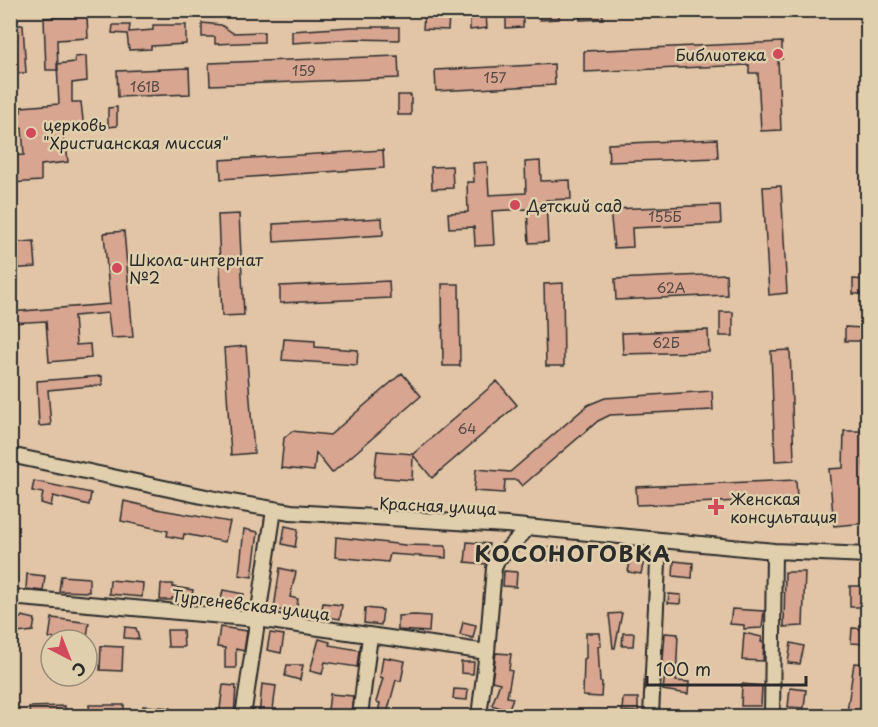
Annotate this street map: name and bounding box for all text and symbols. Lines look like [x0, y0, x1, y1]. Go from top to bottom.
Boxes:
place label: Библиотека [675, 42, 766, 66]
marker: Библиотека [771, 47, 785, 61]
house number: 159 [292, 60, 316, 81]
house number: 157 [484, 67, 507, 88]
house number: 161В [130, 76, 160, 97]
place label: церковь "Христианская миссия" [43, 112, 229, 154]
marker: церковь "Христианская миссия" [24, 126, 38, 140]
place label: Детский сад [526, 193, 622, 217]
marker: Детский сад [508, 198, 522, 212]
house number: 155Б [648, 206, 682, 227]
place label: Школа-интернат №2 [129, 247, 264, 289]
marker: Школа-интернат №2 [110, 261, 124, 275]
house number: 62А [656, 277, 686, 298]
house number: 62Б [652, 332, 680, 353]
house number: 64 [457, 418, 477, 439]
place label: Женская консультация [730, 486, 837, 528]
street label: Красная улица [379, 490, 497, 520]
marker: Женская консультация [707, 498, 725, 516]
district label: КОСОНОГОВКА [474, 536, 672, 569]
street label: Тургеневская улица [170, 582, 332, 626]
north arrow [39, 628, 99, 688]
scale bar [647, 649, 806, 687]
text: 100 m [656, 655, 711, 682]
text: С [67, 657, 92, 683]

